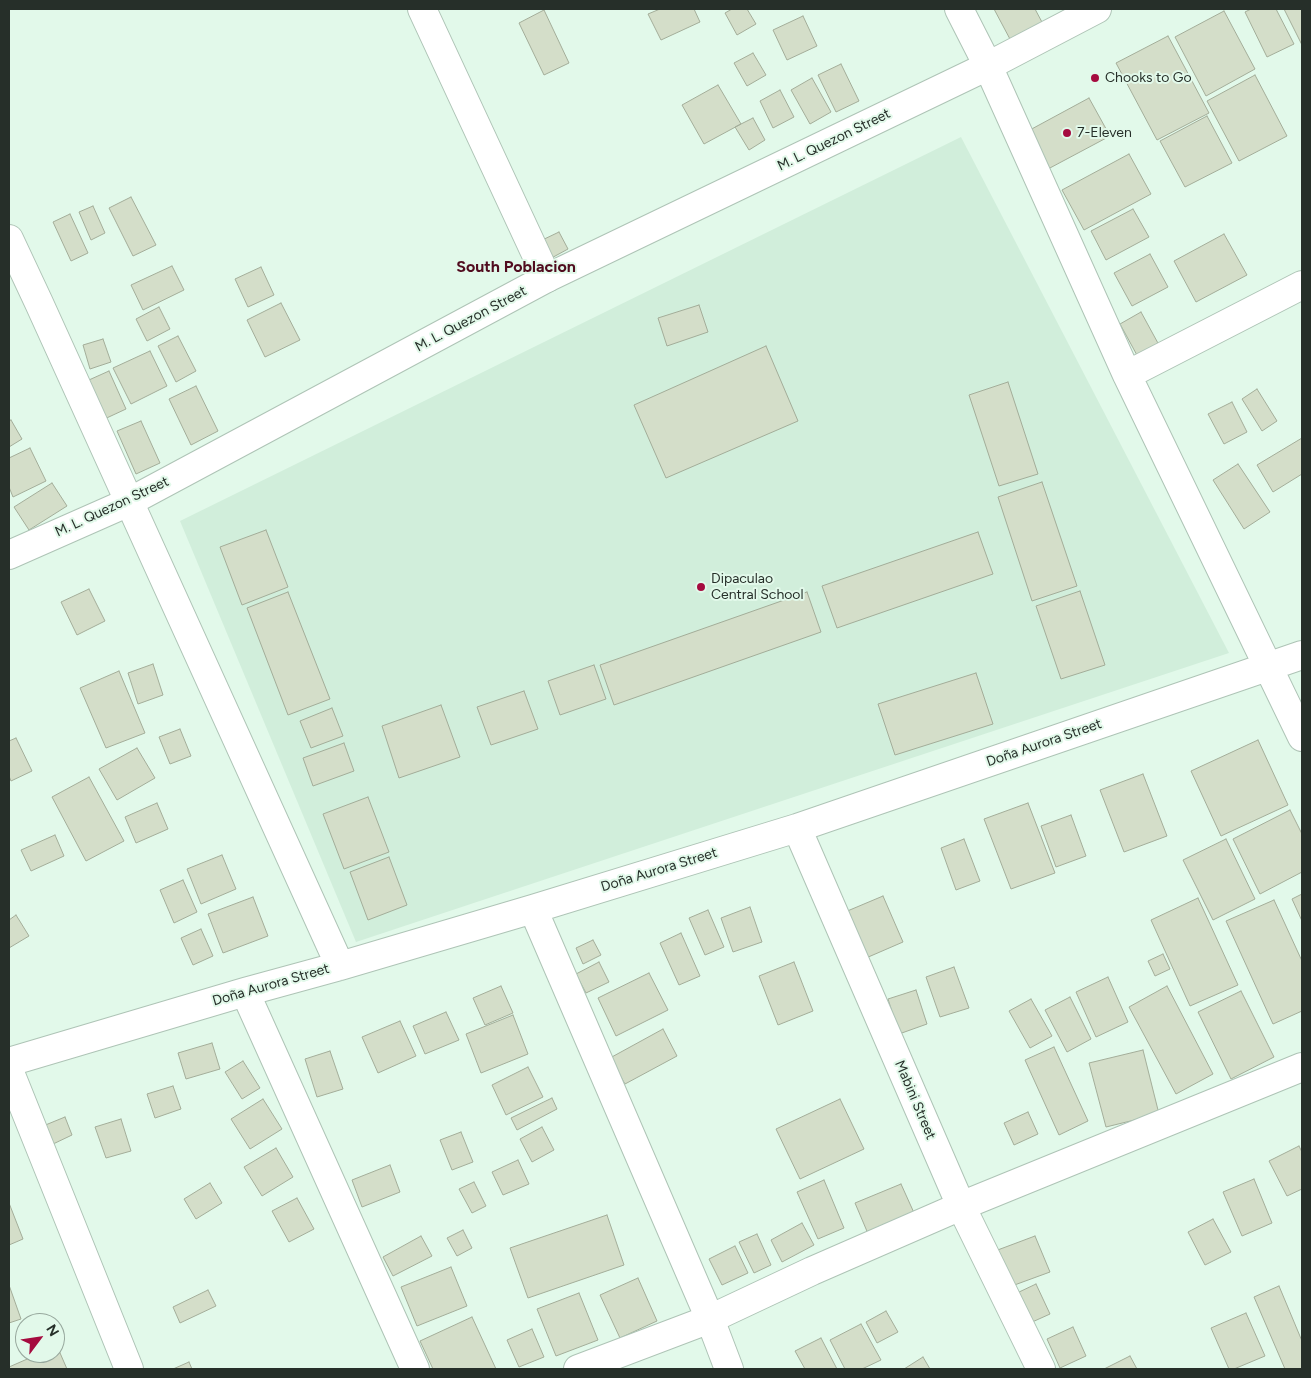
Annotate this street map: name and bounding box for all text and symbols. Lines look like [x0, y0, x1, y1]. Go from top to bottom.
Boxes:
place label: Chooks to Go [1105, 70, 1192, 86]
marker: Chooks to Go [1089, 72, 1101, 84]
street label: M. L. Quezon Street [775, 105, 893, 175]
place label: 7-Eleven [1077, 125, 1132, 141]
marker: 7-Eleven [1061, 127, 1073, 139]
district label: South Poblacion [456, 257, 576, 277]
street label: M. L. Quezon Street [412, 283, 530, 355]
street label: M. L. Quezon Street [52, 473, 172, 541]
place label: Dipaculao Central School [711, 571, 804, 604]
marker: Dipaculao Central School [695, 581, 707, 593]
street label: Doña Aurora Street [984, 715, 1104, 771]
street label: Doña Aurora Street [599, 844, 719, 896]
street label: Doña Aurora Street [211, 960, 331, 1010]
street label: Mabini Street [891, 1058, 939, 1142]
north arrow [15, 1313, 65, 1363]
text: N [42, 1322, 62, 1340]

